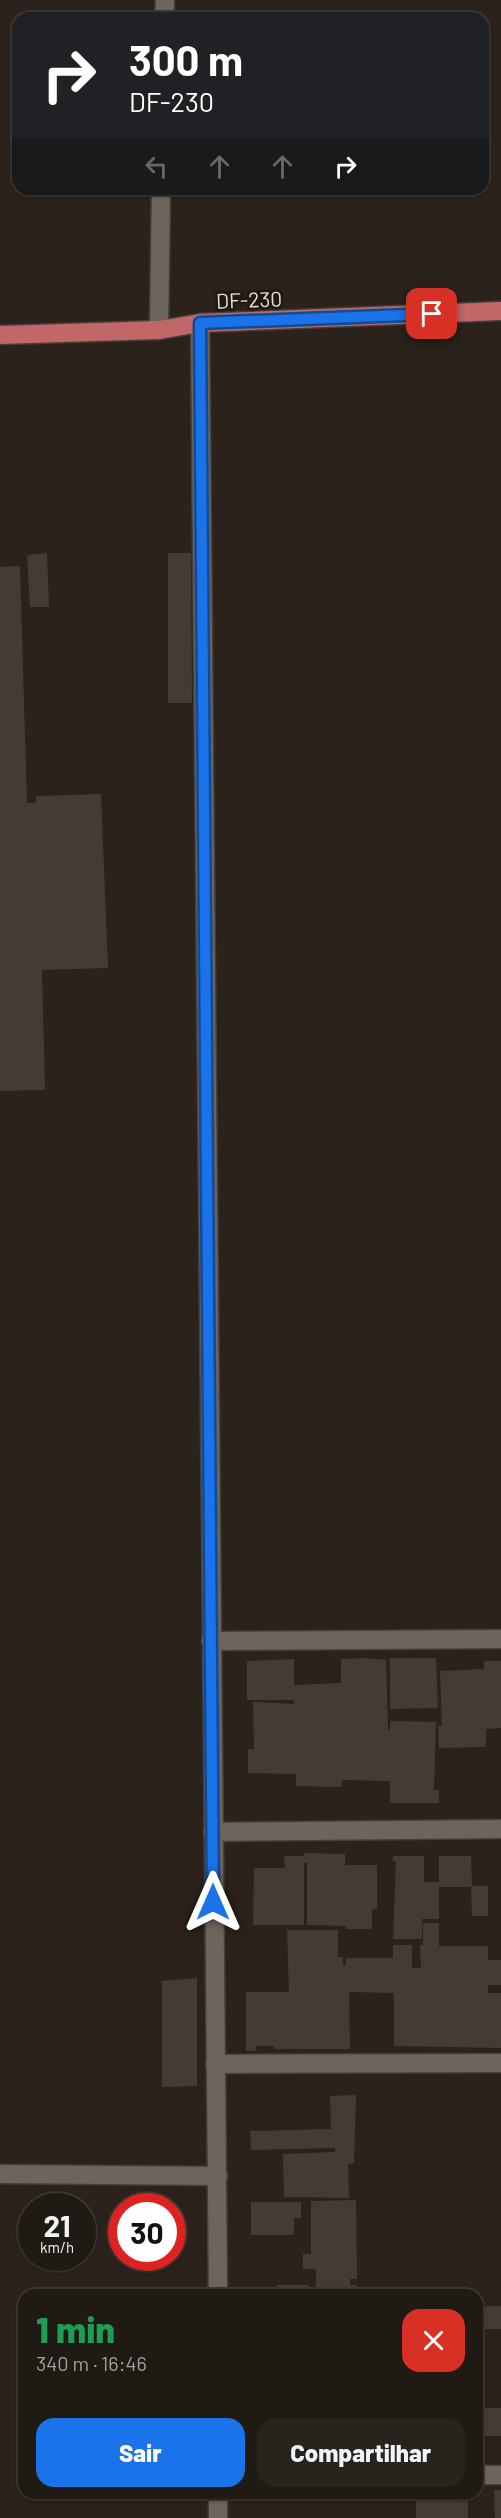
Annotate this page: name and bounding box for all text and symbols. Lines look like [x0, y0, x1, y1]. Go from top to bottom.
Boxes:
text: 300 m [129, 34, 243, 84]
icon: right [30, 36, 108, 114]
text: DF-230 [129, 85, 214, 117]
icon: left [140, 150, 173, 183]
icon: ahead [203, 150, 236, 183]
icon: ahead [266, 150, 299, 183]
icon: right [329, 150, 362, 183]
street label: DF-230 [216, 285, 282, 313]
pin [406, 288, 457, 339]
icon: arrive [415, 297, 448, 330]
position arrow [181, 1870, 245, 1934]
speed limit sign: 30 [108, 2193, 186, 2271]
text: 21 [43, 2207, 71, 2243]
text: km/h [40, 2238, 74, 2256]
text: 1 min [36, 2307, 115, 2350]
button: close [402, 2309, 465, 2372]
text: 340 m · 16:46 [36, 2351, 147, 2375]
button: Sair [36, 2418, 245, 2487]
button: Compartilhar [257, 2418, 465, 2487]

